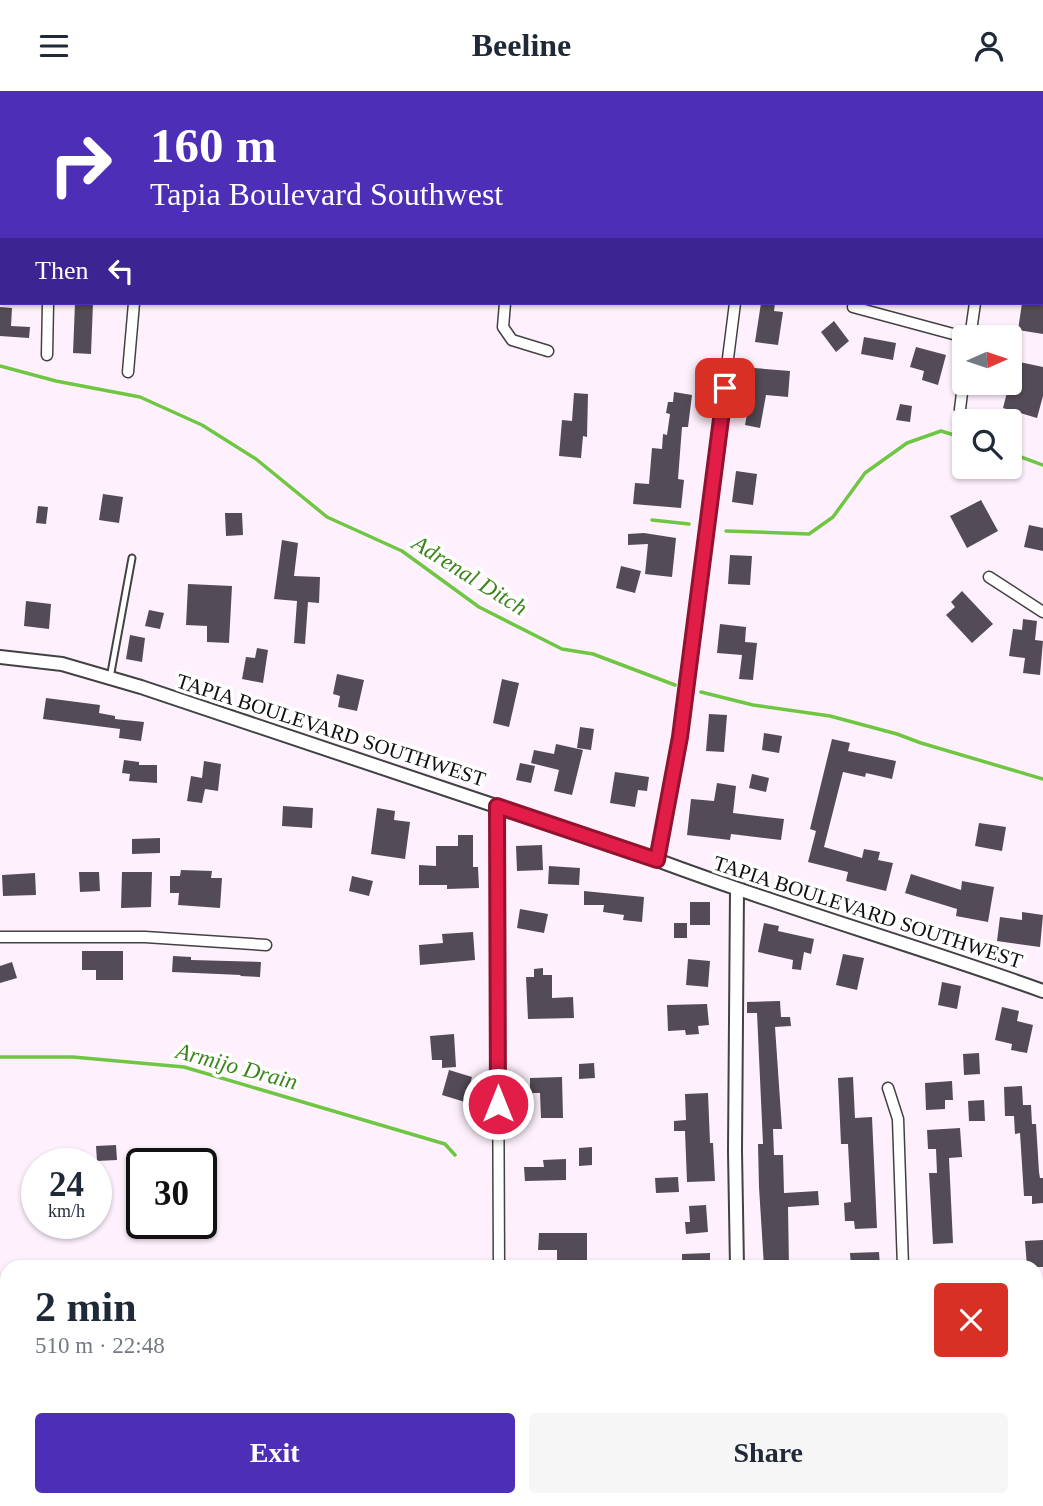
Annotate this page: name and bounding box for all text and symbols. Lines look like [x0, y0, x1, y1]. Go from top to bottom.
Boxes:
icon: menu [35, 27, 73, 65]
text: Beeline [472, 27, 571, 63]
icon: person [970, 27, 1008, 65]
text: 160 m [150, 118, 277, 173]
icon: right [35, 119, 126, 210]
text: Tapia Boulevard Southwest [150, 176, 503, 212]
icon: left [102, 252, 140, 290]
text: Then [35, 256, 88, 285]
north arrow [952, 325, 1022, 395]
map controls [952, 325, 1022, 479]
pin [695, 358, 755, 418]
icon: arrive [706, 369, 744, 407]
button: search [952, 409, 1022, 479]
water label: Adrenal Ditch [406, 529, 532, 620]
street label: TAPIA BOULEVARD SOUTHWEST [173, 669, 489, 791]
street label: TAPIA BOULEVARD SOUTHWEST [710, 851, 1026, 973]
water label: Armijo Drain [172, 1038, 300, 1095]
position arrow [461, 1067, 535, 1141]
speed limit sign: 30 [126, 1148, 217, 1239]
text: 24 [49, 1165, 84, 1204]
text: km/h [48, 1201, 85, 1221]
button: close [934, 1283, 1008, 1357]
text: 2 min [35, 1284, 137, 1330]
text: 510 m · 22:48 [35, 1333, 165, 1358]
button: Exit [35, 1413, 515, 1493]
button: Share [529, 1413, 1008, 1493]

